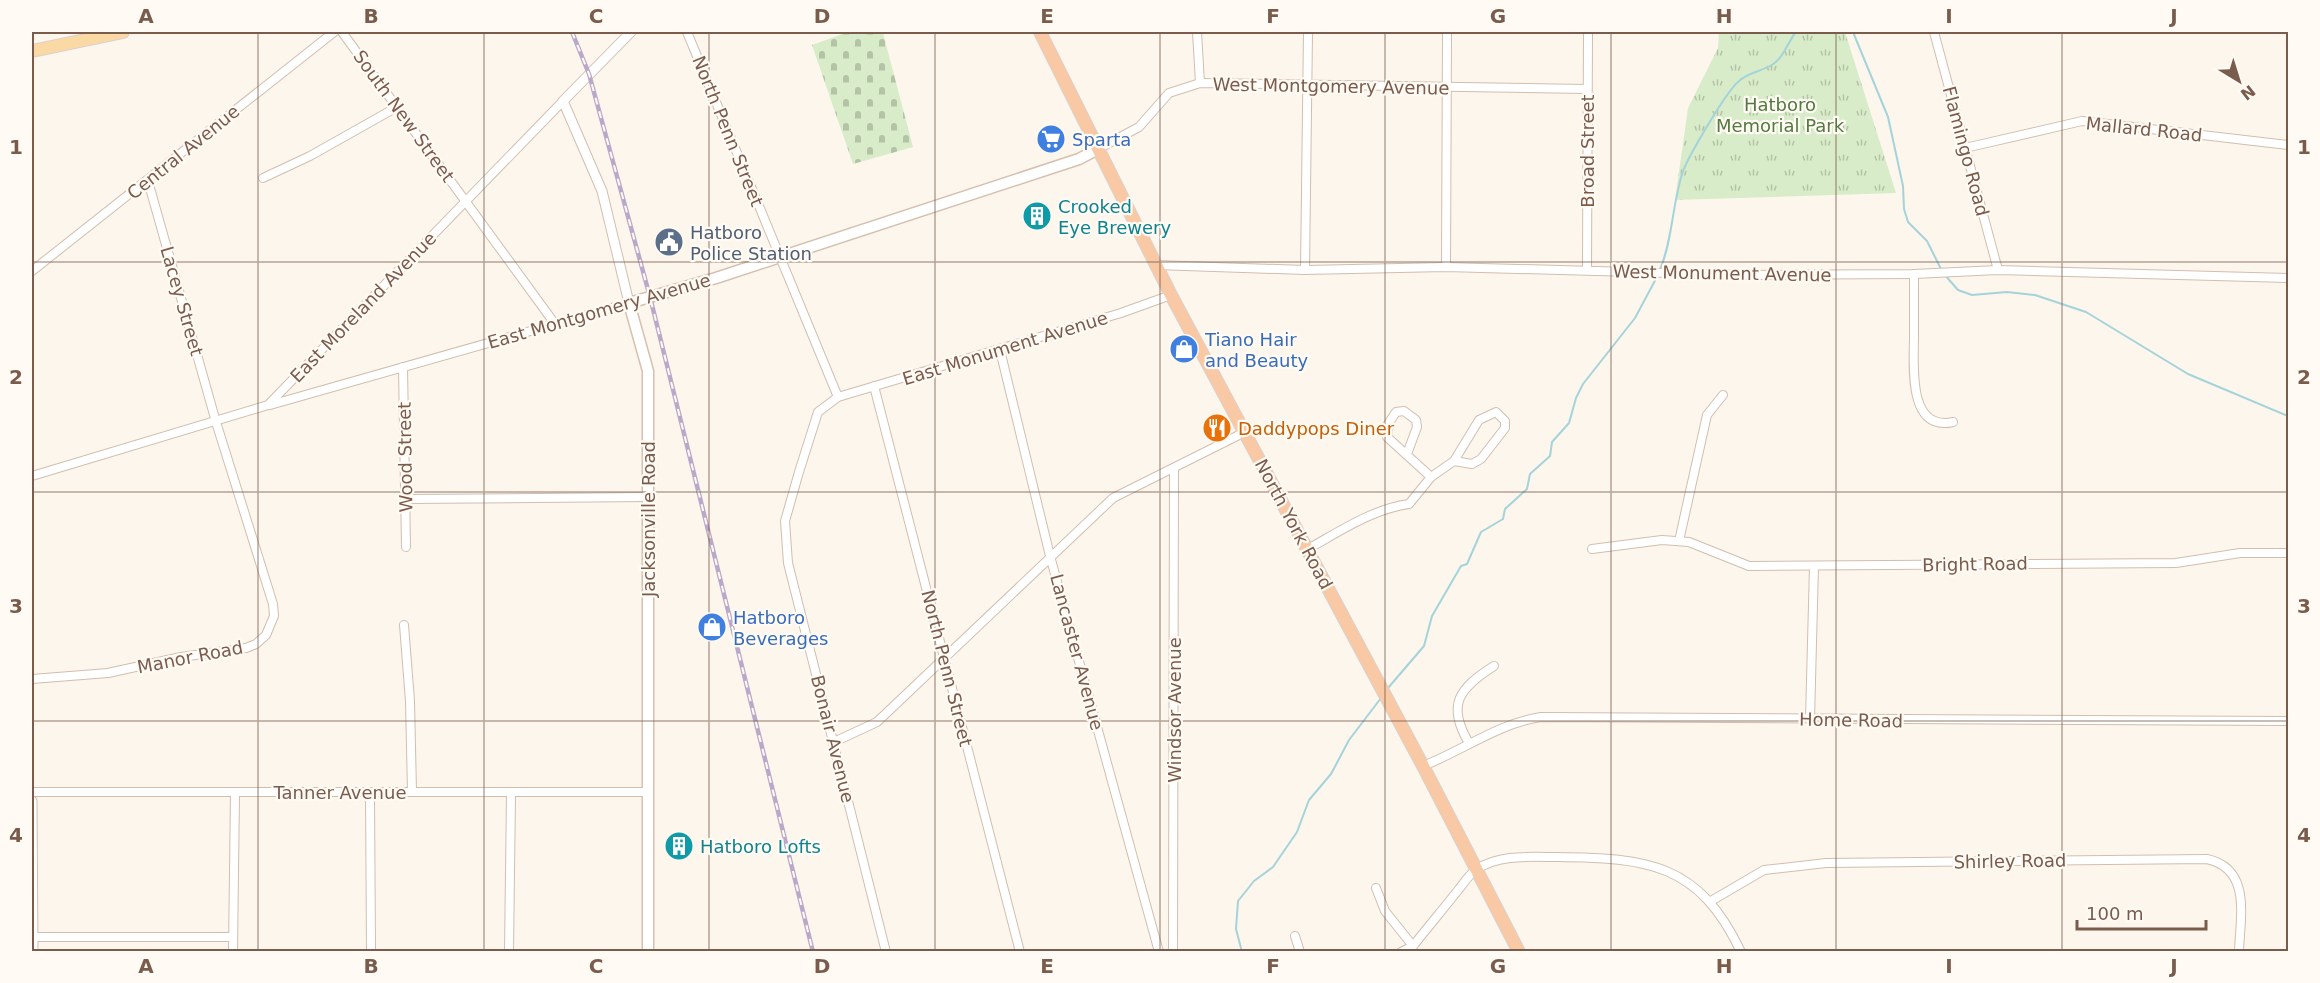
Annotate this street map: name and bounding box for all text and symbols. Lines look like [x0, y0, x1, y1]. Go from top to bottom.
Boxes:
text: A [138, 4, 154, 28]
text: B [363, 4, 379, 28]
text: C [589, 4, 603, 28]
text: D [814, 4, 830, 28]
text: E [1040, 4, 1054, 28]
text: F [1266, 4, 1280, 28]
text: G [1490, 4, 1506, 28]
text: H [1716, 4, 1732, 28]
text: I [1945, 4, 1953, 28]
text: J [2168, 4, 2178, 28]
street label: South New Street [349, 46, 459, 186]
north arrow [2209, 51, 2269, 111]
street label: North Penn Street [688, 53, 768, 209]
street label: West Montgomery Avenue [1212, 73, 1450, 99]
text: N [2237, 81, 2259, 104]
street label: Flamingo Road [1939, 84, 1993, 218]
street label: Broad Street [1577, 94, 1598, 208]
park label: Hatboro Memorial Park [1716, 94, 1845, 136]
street label: Central Avenue [123, 100, 243, 204]
street label: Mallard Road [2085, 112, 2203, 146]
supermarket icon: Sparta [1035, 123, 1067, 155]
place label: Sparta [1072, 129, 1131, 150]
text: 1 [9, 135, 23, 159]
text: 1 [2297, 135, 2311, 159]
place label: Crooked Eye Brewery [1058, 196, 1171, 238]
building icon: Crooked Eye Brewery [1021, 200, 1053, 232]
place label: Hatboro Police Station [690, 222, 812, 264]
public building icon: Hatboro Police Station [653, 226, 685, 258]
street label: East Moreland Avenue [286, 228, 440, 386]
street label: Lacey Street [156, 244, 208, 358]
street label: West Monument Avenue [1612, 261, 1832, 285]
street label: East Montgomery Avenue [485, 269, 713, 353]
street label: East Monument Avenue [900, 307, 1110, 389]
place label: Tiano Hair and Beauty [1204, 329, 1309, 371]
shop icon: Tiano Hair and Beauty [1168, 333, 1200, 365]
text: 2 [9, 365, 23, 389]
text: 2 [2297, 365, 2311, 389]
street label: Wood Street [394, 402, 416, 512]
restaurant icon: Daddypops Diner [1201, 412, 1233, 444]
place label: Daddypops Diner [1238, 418, 1395, 439]
street label: Jacksonville Road [638, 441, 659, 598]
street label: North York Road [1251, 455, 1337, 593]
street label: Bright Road [1922, 553, 2028, 575]
street label: Lancaster Avenue [1046, 572, 1108, 732]
street label: North Penn Street [917, 588, 977, 748]
text: 3 [9, 594, 23, 618]
text: 3 [2297, 594, 2311, 618]
place label: Hatboro Beverages [733, 607, 828, 649]
shop icon: Hatboro Beverages [696, 611, 728, 643]
street label: Manor Road [135, 636, 245, 678]
street label: Windsor Avenue [1164, 637, 1185, 783]
street label: Bonair Avenue [807, 673, 859, 805]
street label: Home Road [1799, 709, 1903, 731]
street label: Tanner Avenue [273, 782, 406, 803]
text: 4 [9, 823, 23, 847]
text: 4 [2297, 823, 2311, 847]
building icon: Hatboro Lofts [663, 830, 695, 862]
place label: Hatboro Lofts [700, 836, 821, 857]
street label: Shirley Road [1953, 850, 2067, 872]
scale bar [2077, 893, 2206, 931]
text: 100 m [2086, 903, 2144, 924]
text: A [138, 954, 154, 978]
text: B [363, 954, 379, 978]
text: C [589, 954, 603, 978]
text: D [814, 954, 830, 978]
text: E [1040, 954, 1054, 978]
text: F [1266, 954, 1280, 978]
text: G [1490, 954, 1506, 978]
text: H [1716, 954, 1732, 978]
text: I [1945, 954, 1953, 978]
text: J [2168, 954, 2178, 978]

